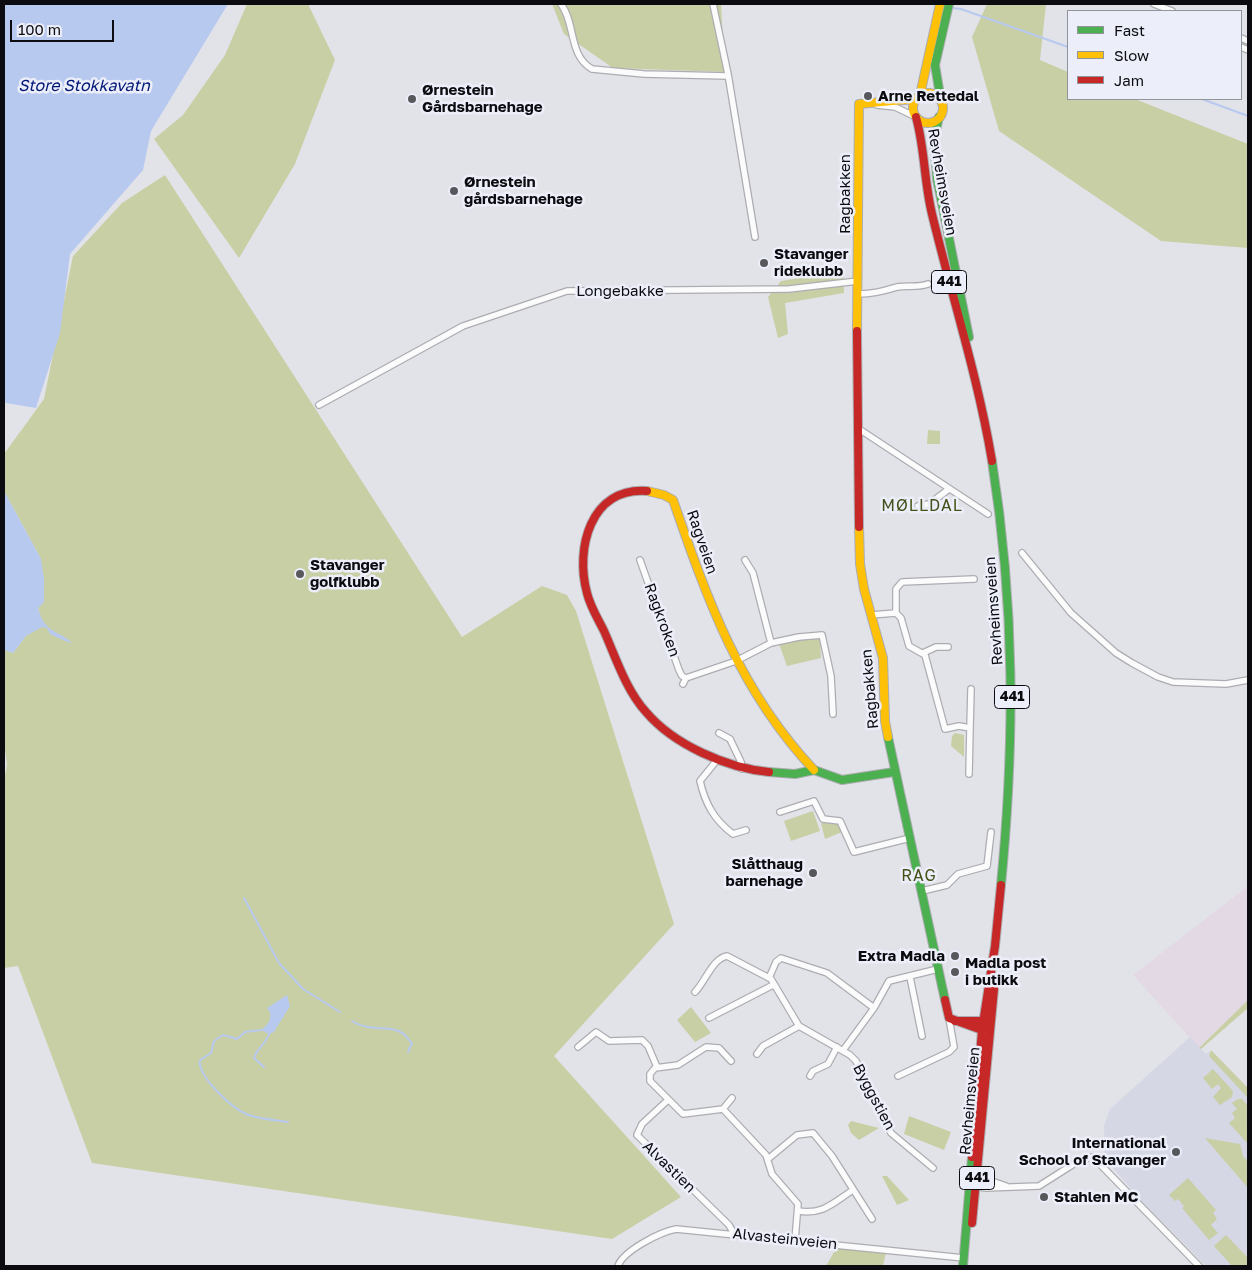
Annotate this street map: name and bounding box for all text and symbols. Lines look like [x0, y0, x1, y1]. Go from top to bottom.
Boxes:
scale bar [12, 10, 116, 42]
legend [1067, 10, 1242, 100]
text: 100 m [18, 20, 61, 38]
text: Fast [1114, 21, 1145, 39]
text: Slow [1114, 46, 1149, 64]
text: Jam [1114, 71, 1144, 89]
water label: Store Stokkavatn [18, 76, 150, 96]
place label: Ørnestein Gårdsbarnehage [422, 81, 543, 116]
place label: Arne Rettedal [878, 87, 979, 105]
marker: Arne Rettedal [862, 90, 874, 102]
marker: Ørnestein Gårdsbarnehage [406, 93, 418, 105]
street label: Revheimsveien [924, 127, 960, 237]
street label: Ragbakken [836, 154, 854, 234]
place label: Ørnestein gårdsbarnehage [464, 173, 583, 208]
marker: Ørnestein gårdsbarnehage [448, 185, 460, 197]
place label: Stavanger rideklubb [774, 245, 849, 280]
marker: Stavanger rideklubb [758, 257, 770, 269]
road number: 441 [932, 270, 966, 294]
street label: Longebakke [576, 282, 664, 300]
district label: MØLLDAL [880, 496, 964, 516]
street label: Ragveien [683, 508, 721, 576]
place label: Stavanger golfklubb [310, 556, 385, 591]
street label: Revheimsveien [981, 556, 1007, 666]
marker: Stavanger golfklubb [294, 568, 306, 580]
street label: Ragkroken [640, 581, 684, 659]
street label: Ragbakken [858, 648, 882, 730]
road number: 441 [994, 686, 1030, 709]
place label: Slåtthaug barnehage [725, 855, 803, 890]
district label: RAG [901, 866, 937, 886]
marker: Slåtthaug barnehage [807, 867, 819, 879]
place label: Extra Madla [858, 947, 945, 965]
marker: Extra Madla [949, 950, 961, 962]
place label: Madla post i butikk [965, 954, 1046, 989]
marker: Madla post i butikk [949, 966, 961, 978]
street label: Revheimsveien [956, 1046, 984, 1156]
street label: Byggstien [849, 1061, 899, 1133]
place label: International School of Stavanger [1019, 1134, 1166, 1169]
street label: Alvastien [639, 1137, 699, 1197]
marker: International School of Stavanger [1170, 1146, 1182, 1158]
road number: 441 [960, 1166, 994, 1190]
place label: Stahlen MC [1054, 1188, 1138, 1206]
marker: Stahlen MC [1038, 1191, 1050, 1203]
street label: Alvasteinveien [732, 1225, 838, 1253]

